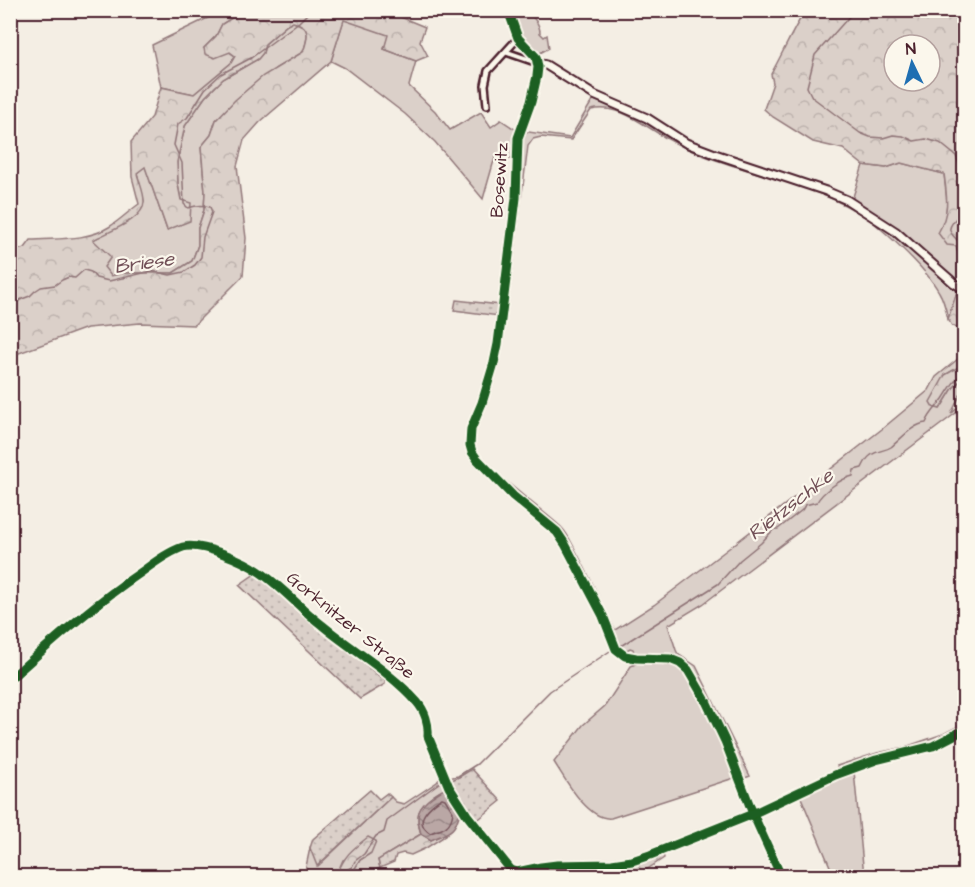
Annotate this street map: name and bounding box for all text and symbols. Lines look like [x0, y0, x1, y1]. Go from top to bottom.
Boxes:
north arrow [882, 33, 942, 93]
text: N [905, 38, 917, 60]
street label: Bosewitz [484, 142, 515, 218]
water label: Briese [112, 245, 177, 281]
water label: Rietzschke [742, 462, 840, 547]
street label: Gorknitzer Straße [281, 566, 420, 685]

